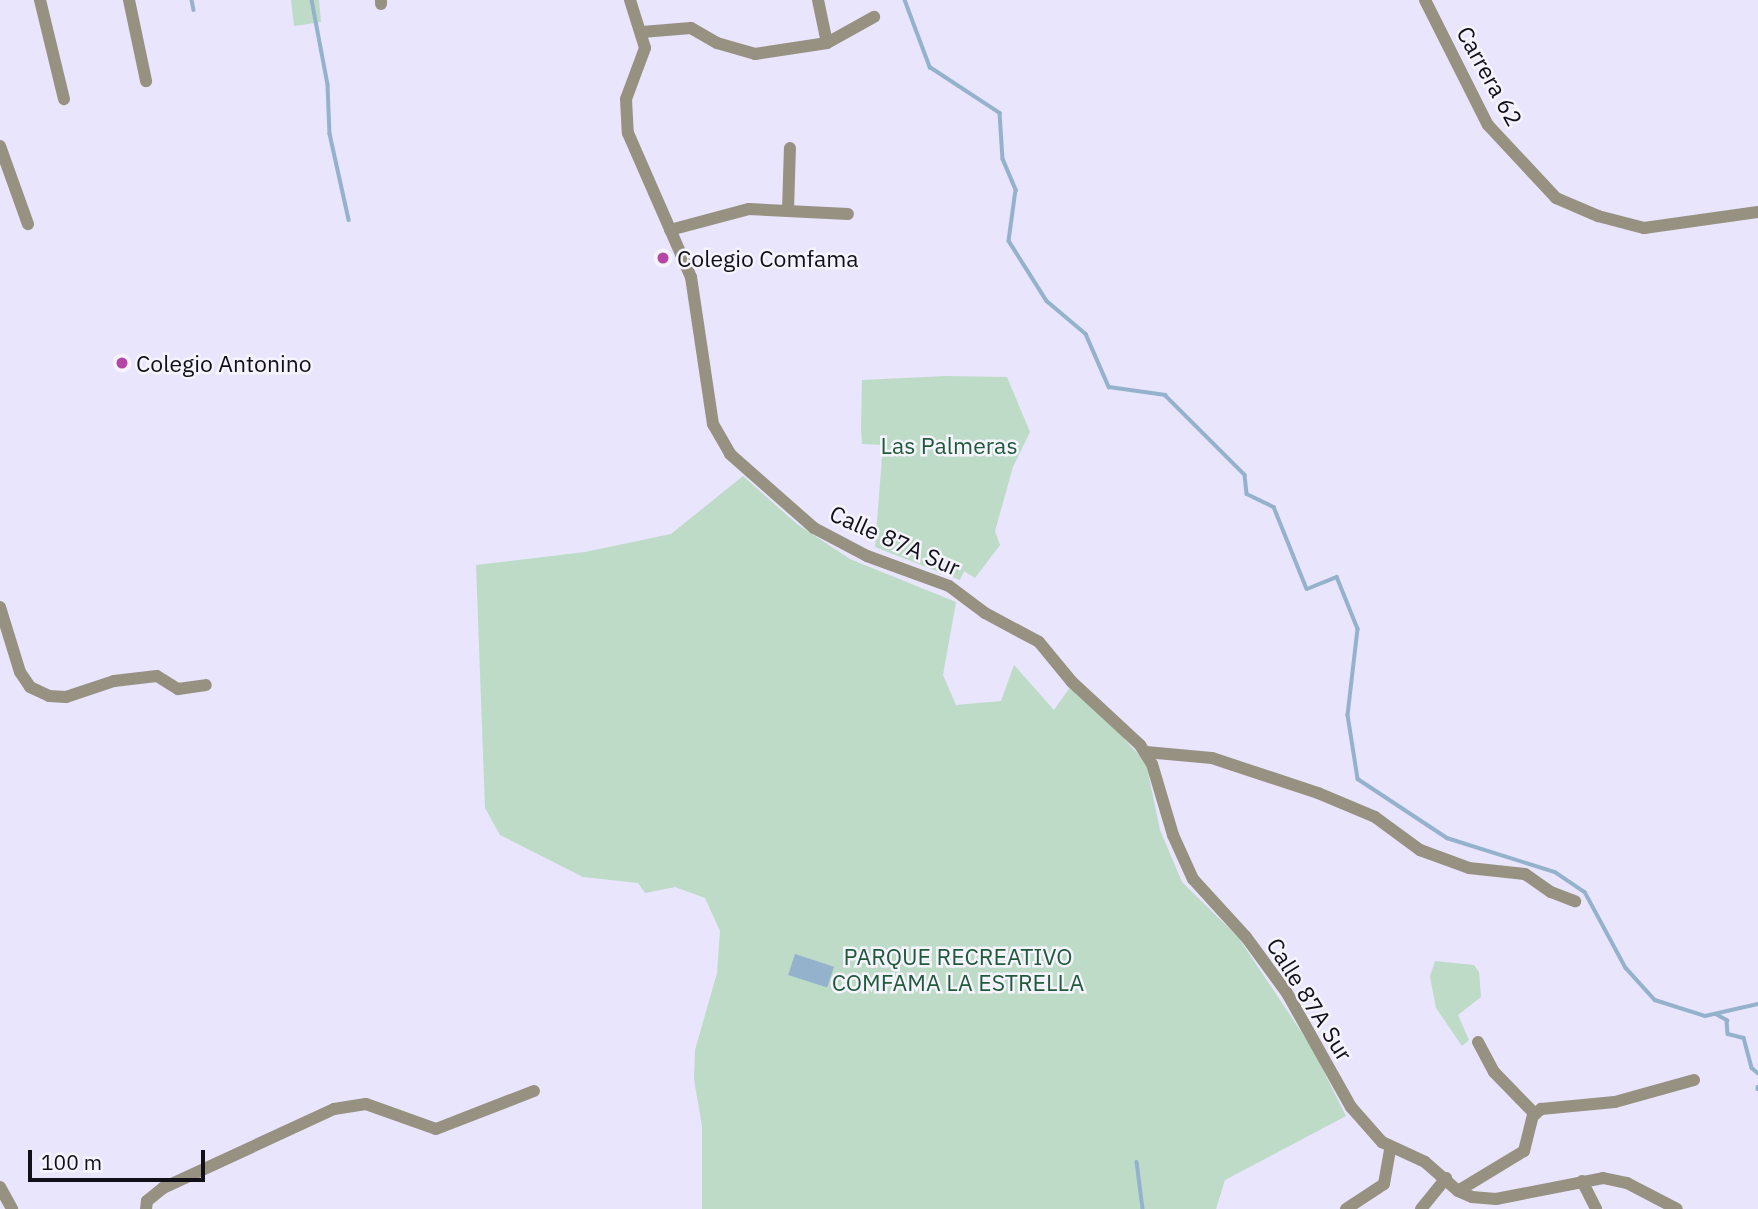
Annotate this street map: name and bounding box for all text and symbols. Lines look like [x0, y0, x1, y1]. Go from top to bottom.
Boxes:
street label: Carrera 62 [1451, 21, 1529, 131]
place label: Colegio Comfama [677, 244, 859, 272]
marker: Colegio Comfama [655, 250, 671, 266]
place label: Colegio Antonino [136, 349, 312, 377]
marker: Colegio Antonino [114, 355, 130, 371]
park label: Las Palmeras [880, 431, 1018, 459]
street label: Calle 87A Sur [826, 499, 964, 581]
street label: Calle 87A Sur [1261, 932, 1359, 1066]
park label: PARQUE RECREATIVO COMFAMA LA ESTRELLA [832, 942, 1084, 996]
scale bar [32, 1136, 208, 1180]
text: 100 m [41, 1148, 102, 1176]

